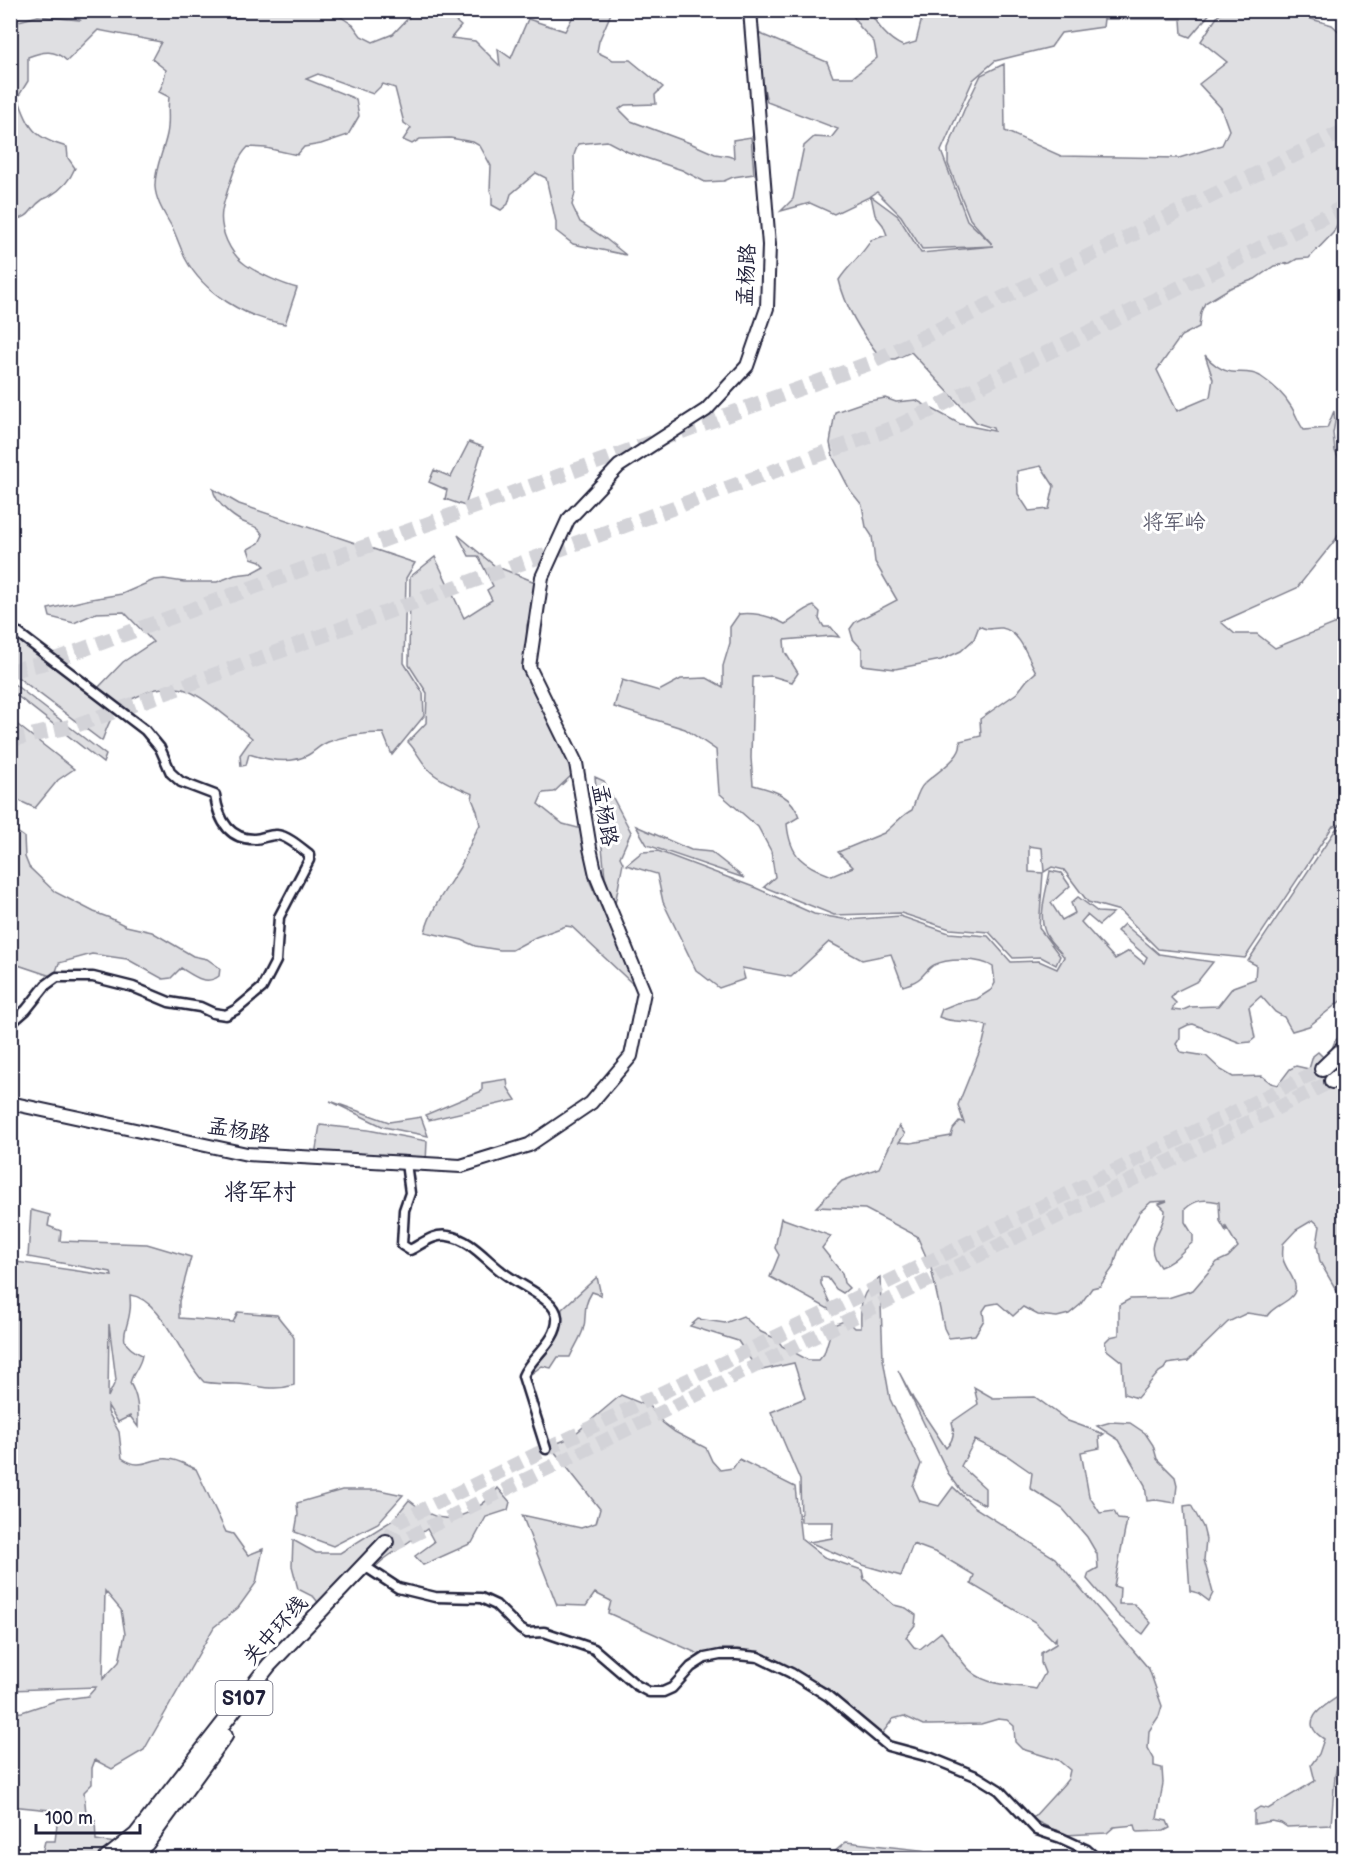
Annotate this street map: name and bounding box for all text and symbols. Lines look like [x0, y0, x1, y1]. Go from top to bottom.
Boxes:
street label: 孟杨路 [732, 243, 761, 307]
park label: 将军岭 [1143, 510, 1206, 535]
street label: 孟杨路 [587, 782, 622, 848]
street label: 孟杨路 [206, 1113, 272, 1148]
district label: 将军村 [224, 1178, 296, 1207]
street label: 关中环线 [238, 1591, 313, 1670]
road number: S107 [216, 1681, 272, 1715]
scale bar [36, 1797, 140, 1835]
text: 100 m [45, 1808, 93, 1829]

